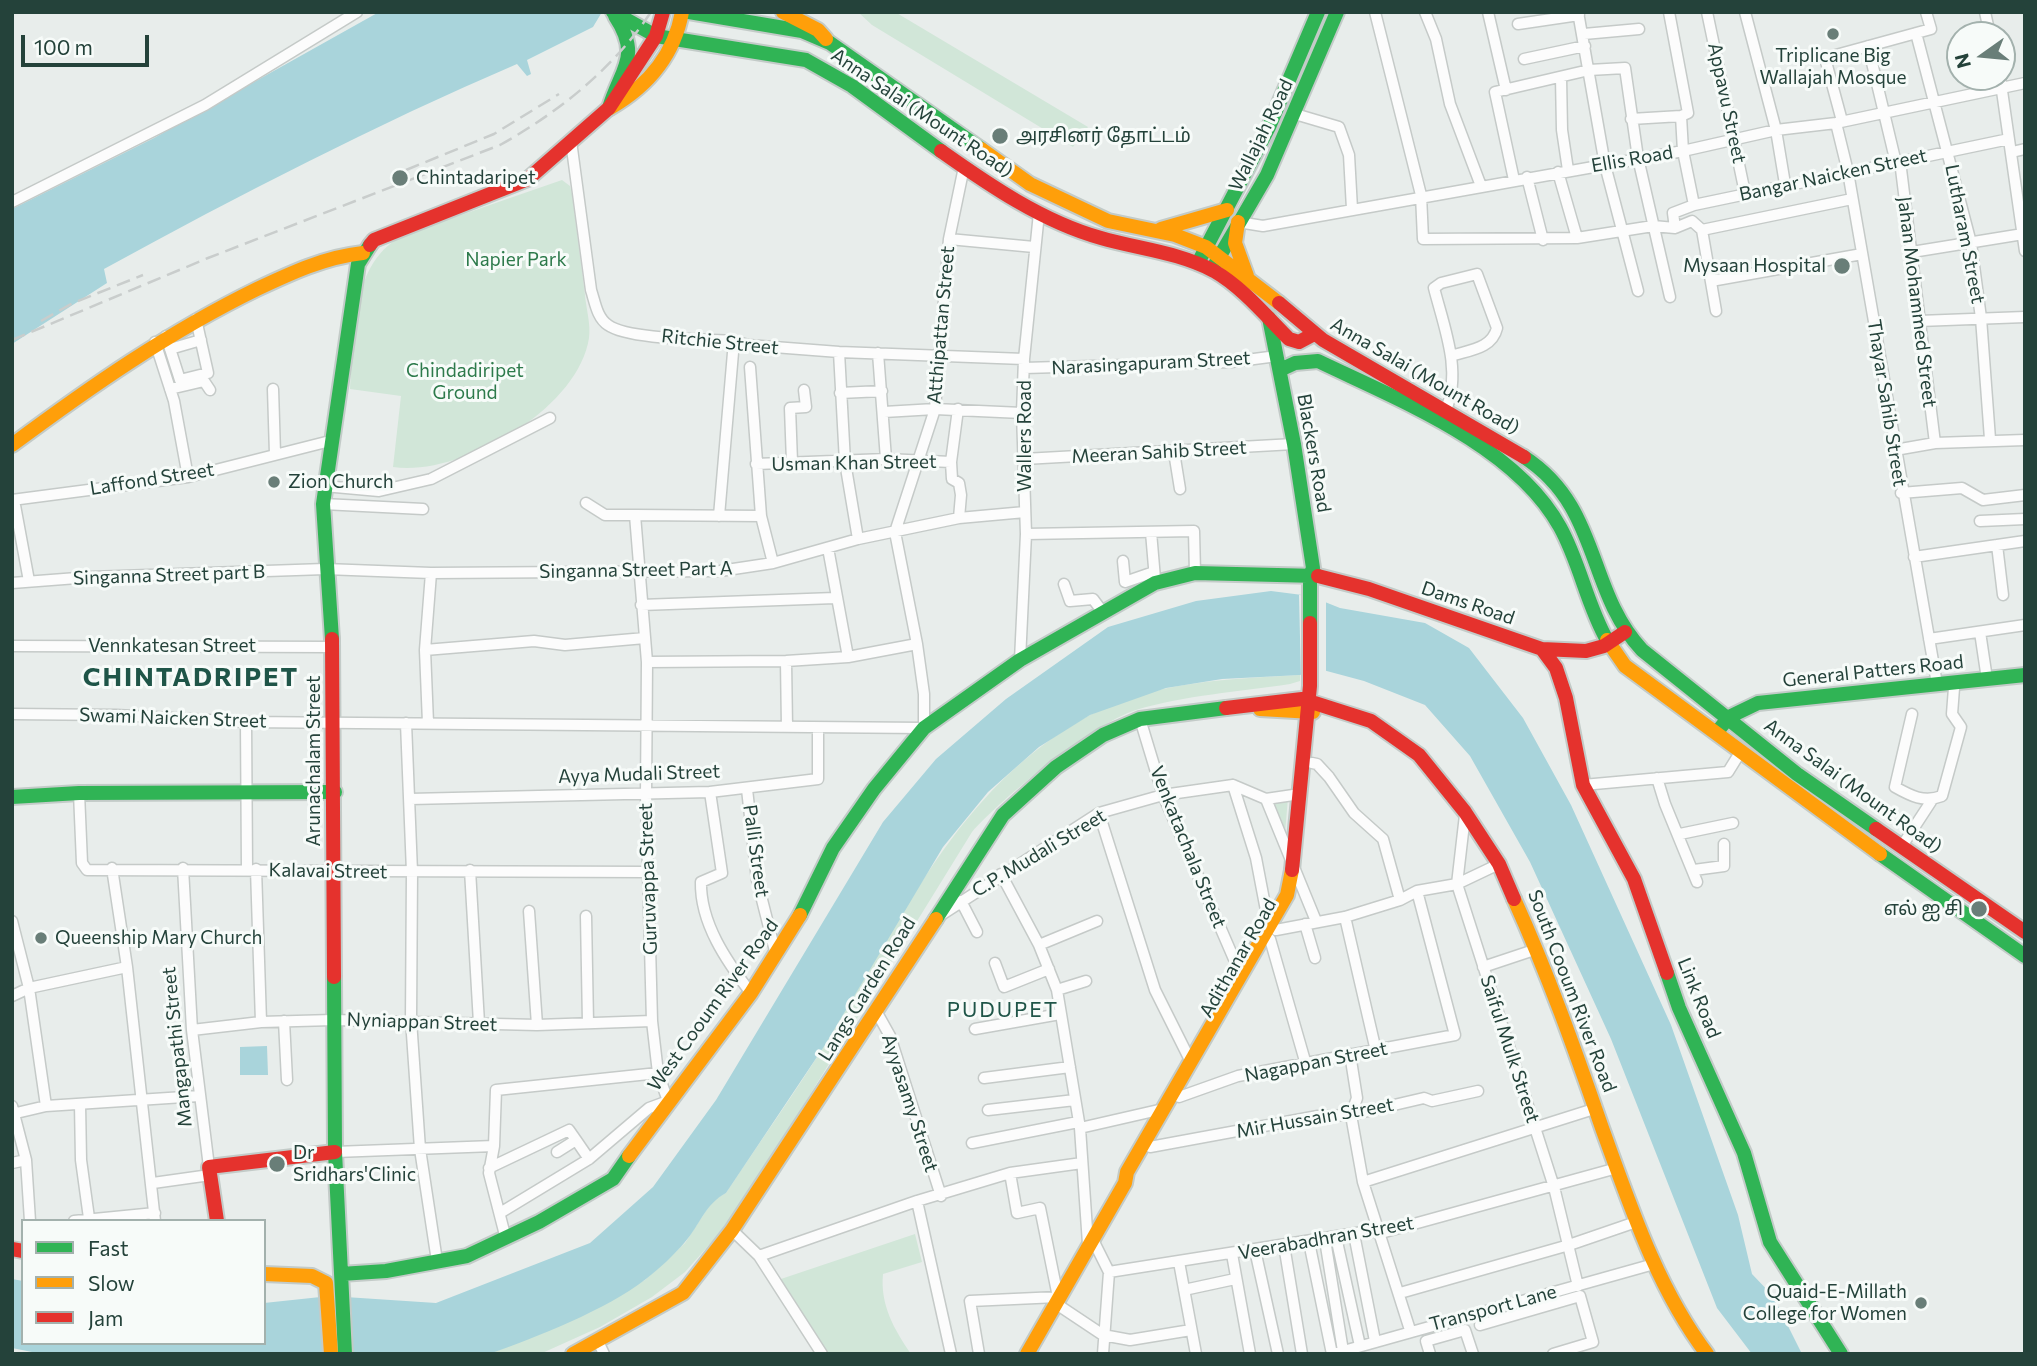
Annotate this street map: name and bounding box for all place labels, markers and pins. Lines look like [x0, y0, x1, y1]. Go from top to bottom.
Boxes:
marker: Triplicane Big Wallajah Mosque [1825, 26, 1841, 42]
place label: Triplicane Big Wallajah Mosque [1760, 45, 1906, 89]
place label: அரசினர் தோட்டம் [1016, 125, 1191, 147]
marker: அரசினர் தோட்டம் [990, 126, 1010, 146]
place label: Chintadaripet [416, 167, 536, 189]
marker: Chintadaripet [390, 168, 410, 188]
place label: Mysaan Hospital [1683, 255, 1826, 277]
marker: Mysaan Hospital [1832, 256, 1852, 276]
place label: Zion Church [288, 471, 394, 493]
marker: Zion Church [266, 474, 282, 490]
place label: எல் ஐ சி [1884, 898, 1963, 920]
marker: எல் ஐ சி [1969, 899, 1989, 919]
place label: Queenship Mary Church [55, 927, 262, 949]
marker: Queenship Mary Church [33, 930, 49, 946]
place label: Dr Sridhars'Clinic [293, 1142, 416, 1186]
marker: Dr Sridhars'Clinic [267, 1154, 287, 1174]
place label: Quaid-E-Millath College for Women [1743, 1281, 1907, 1325]
marker: Quaid-E-Millath College for Women [1913, 1295, 1929, 1311]

